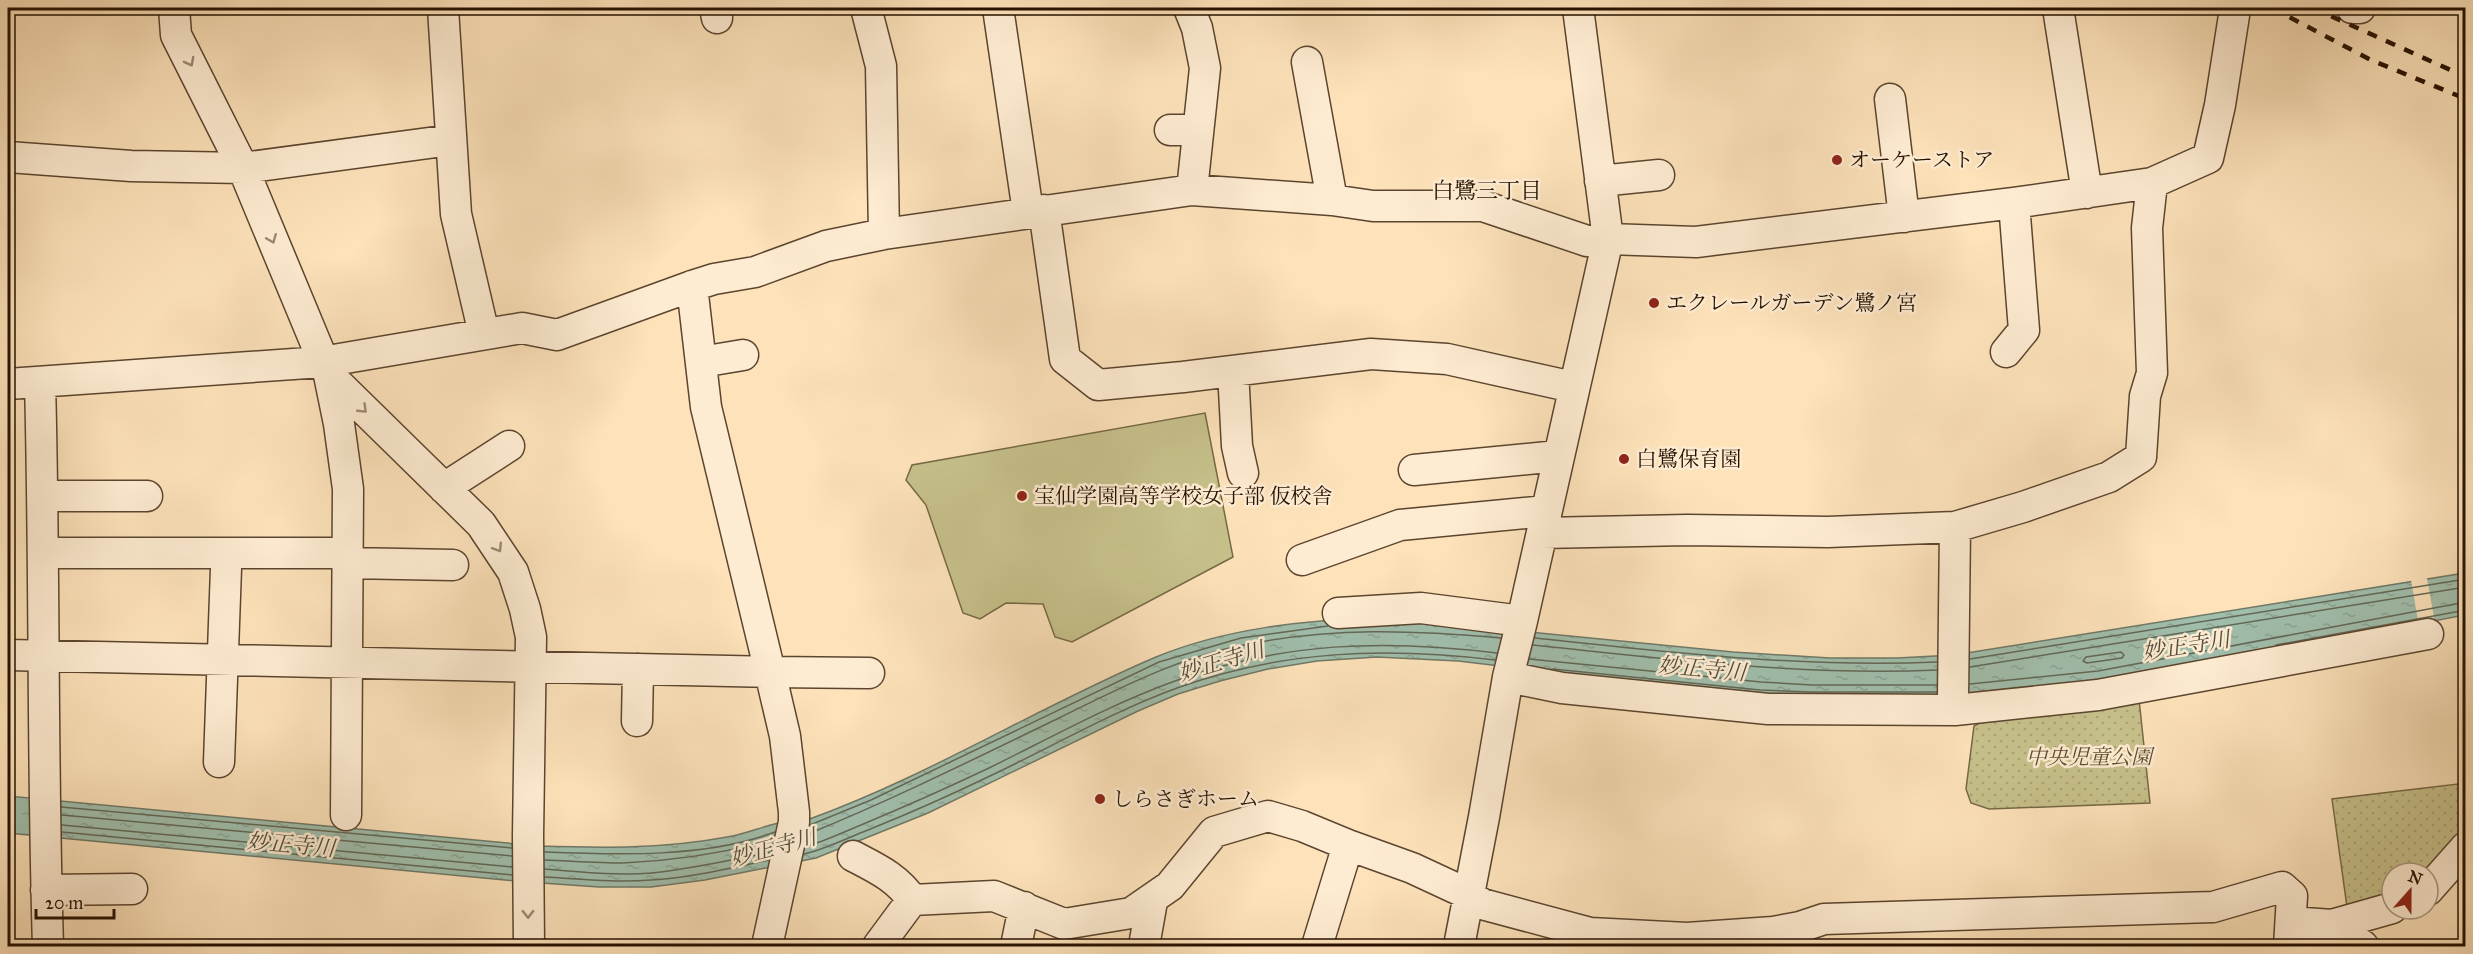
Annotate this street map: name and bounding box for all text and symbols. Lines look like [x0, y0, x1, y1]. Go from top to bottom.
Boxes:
one-way arrow [183, 56, 194, 67]
place label: オーケーストア [1849, 147, 1994, 173]
marker: オーケーストア [1830, 153, 1844, 167]
district label: 白鷺三丁目 [1432, 177, 1542, 204]
one-way arrow [264, 234, 277, 244]
place label: エクレールガーデン鷺ノ宮 [1666, 290, 1917, 316]
marker: エクレールガーデン鷺ノ宮 [1647, 296, 1661, 310]
one-way arrow [355, 401, 366, 412]
place label: 白鷺保育園 [1636, 446, 1741, 472]
marker: 白鷺保育園 [1617, 452, 1631, 466]
place label: 宝仙学園高等学校女子部 仮校舎 [1034, 483, 1333, 509]
marker: 宝仙学園高等学校女子部 仮校舎 [1015, 489, 1029, 503]
one-way arrow [491, 541, 502, 552]
water label: 妙正寺川 [2141, 625, 2234, 666]
water label: 妙正寺川 [1175, 635, 1269, 687]
water label: 妙正寺川 [1657, 651, 1749, 686]
park label: 中央児童公園 [2026, 744, 2155, 770]
place label: しらさぎホーム [1112, 786, 1259, 812]
marker: しらさぎホーム [1093, 792, 1107, 806]
water label: 妙正寺川 [727, 823, 821, 872]
water label: 妙正寺川 [246, 827, 338, 862]
north arrow [2380, 861, 2440, 921]
text: N [2405, 866, 2425, 889]
scale bar [36, 882, 114, 920]
text: 20 m [45, 892, 83, 914]
one-way arrow [522, 910, 535, 919]

